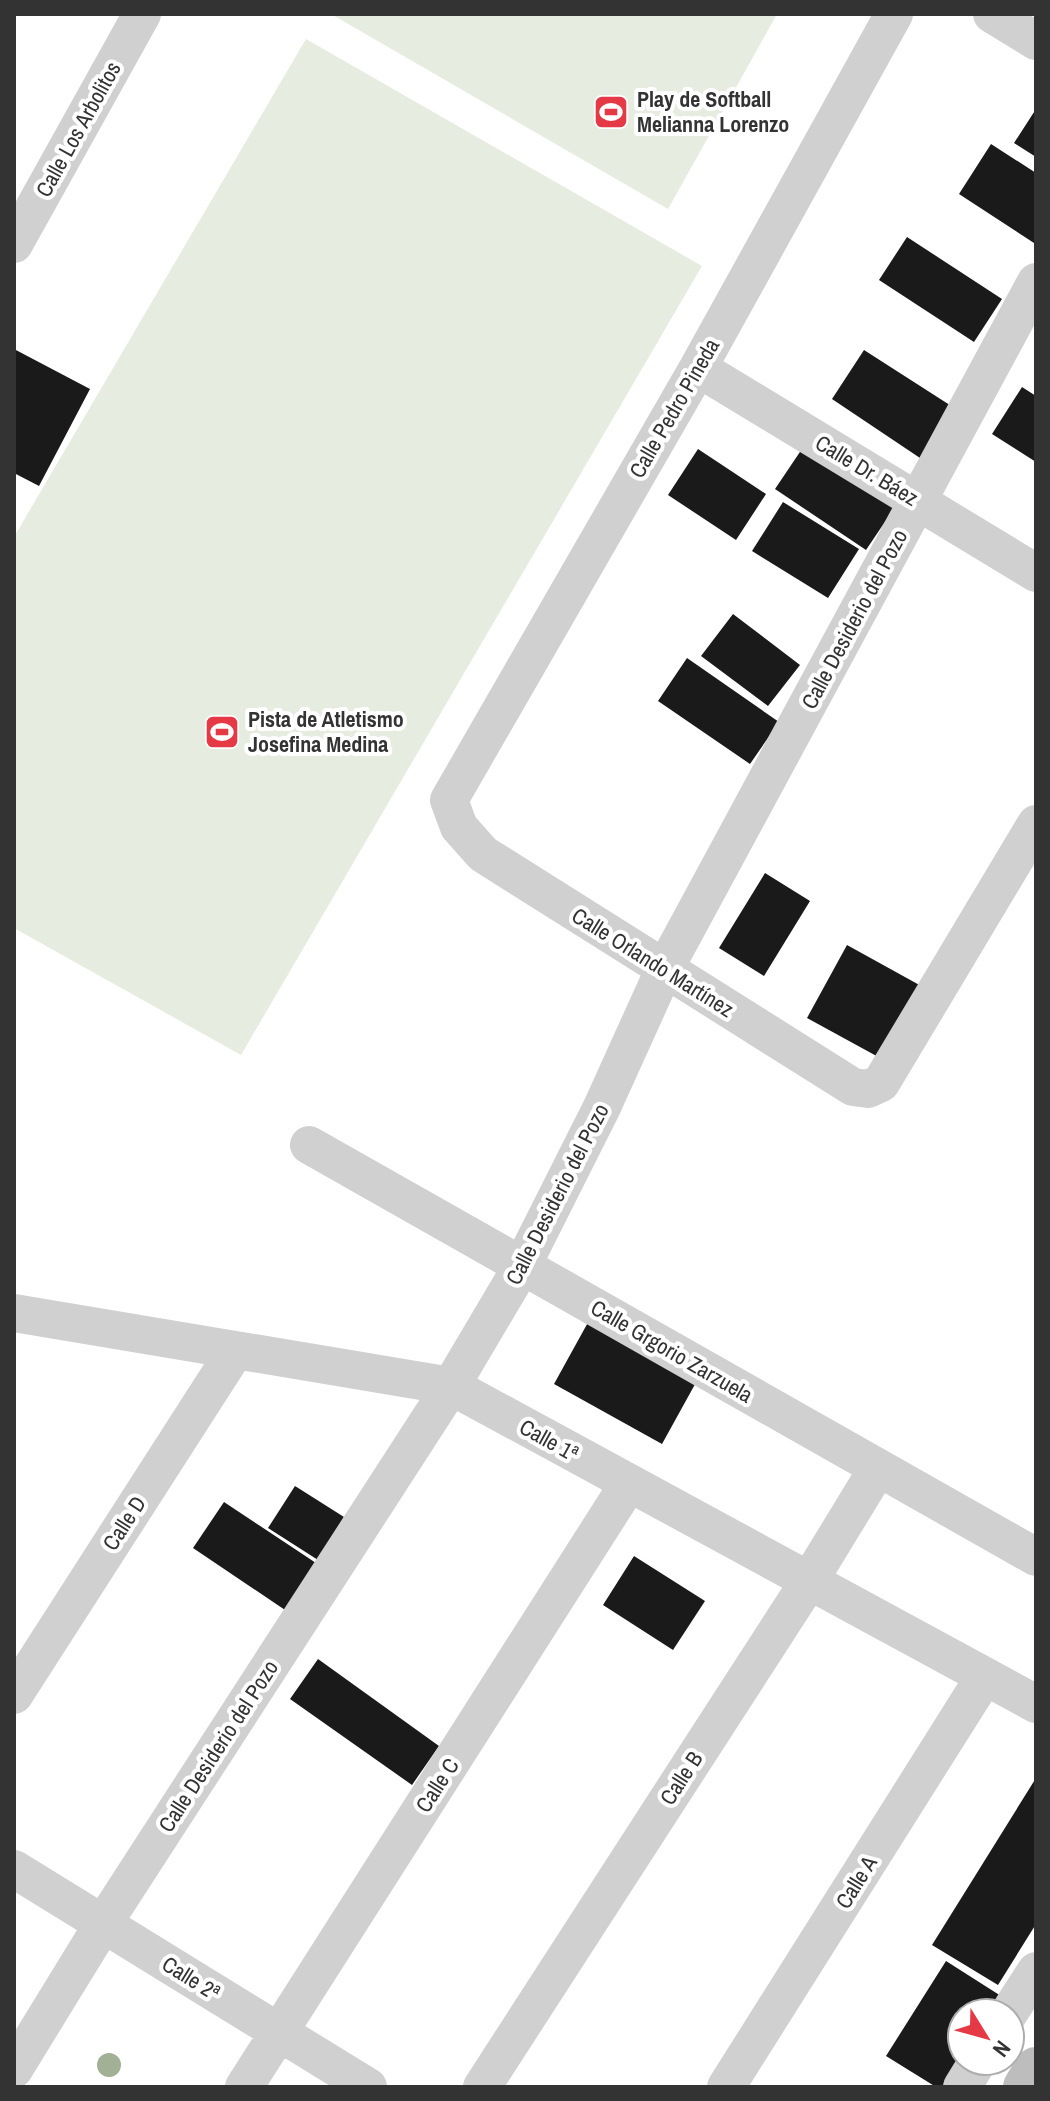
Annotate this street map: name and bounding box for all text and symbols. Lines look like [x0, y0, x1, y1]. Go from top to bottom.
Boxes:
street label: Calle Los Arbolitos [28, 56, 128, 202]
place label: Play de Softball Melianna Lorenzo [637, 84, 789, 139]
sports icon: Play de Softball Melianna Lorenzo [592, 93, 630, 131]
street label: Calle Pedro Pineda [622, 333, 726, 483]
street label: Calle Dr. Báez [810, 427, 924, 513]
street label: Calle Desiderio del Pozo [794, 524, 914, 714]
place label: Pista de Atletismo Josefina Medina [248, 704, 404, 759]
sports icon: Pista de Atletismo Josefina Medina [203, 713, 241, 751]
street label: Calle Orlando Martínez [566, 900, 740, 1024]
street label: Calle Desiderio del Pozo [498, 1098, 616, 1290]
street label: Calle Grgorio Zarzuela [585, 1292, 759, 1410]
street label: Calle 1ª [514, 1412, 584, 1469]
street label: Calle D [95, 1490, 153, 1556]
street label: Calle Desiderio del Pozo [151, 1654, 285, 1838]
street label: Calle B [653, 1745, 709, 1811]
street label: Calle C [408, 1752, 466, 1818]
street label: Calle A [828, 1849, 884, 1914]
street label: Calle 2ª [156, 1949, 226, 2008]
north arrow [946, 1997, 1026, 2077]
text: N [986, 2035, 1018, 2063]

